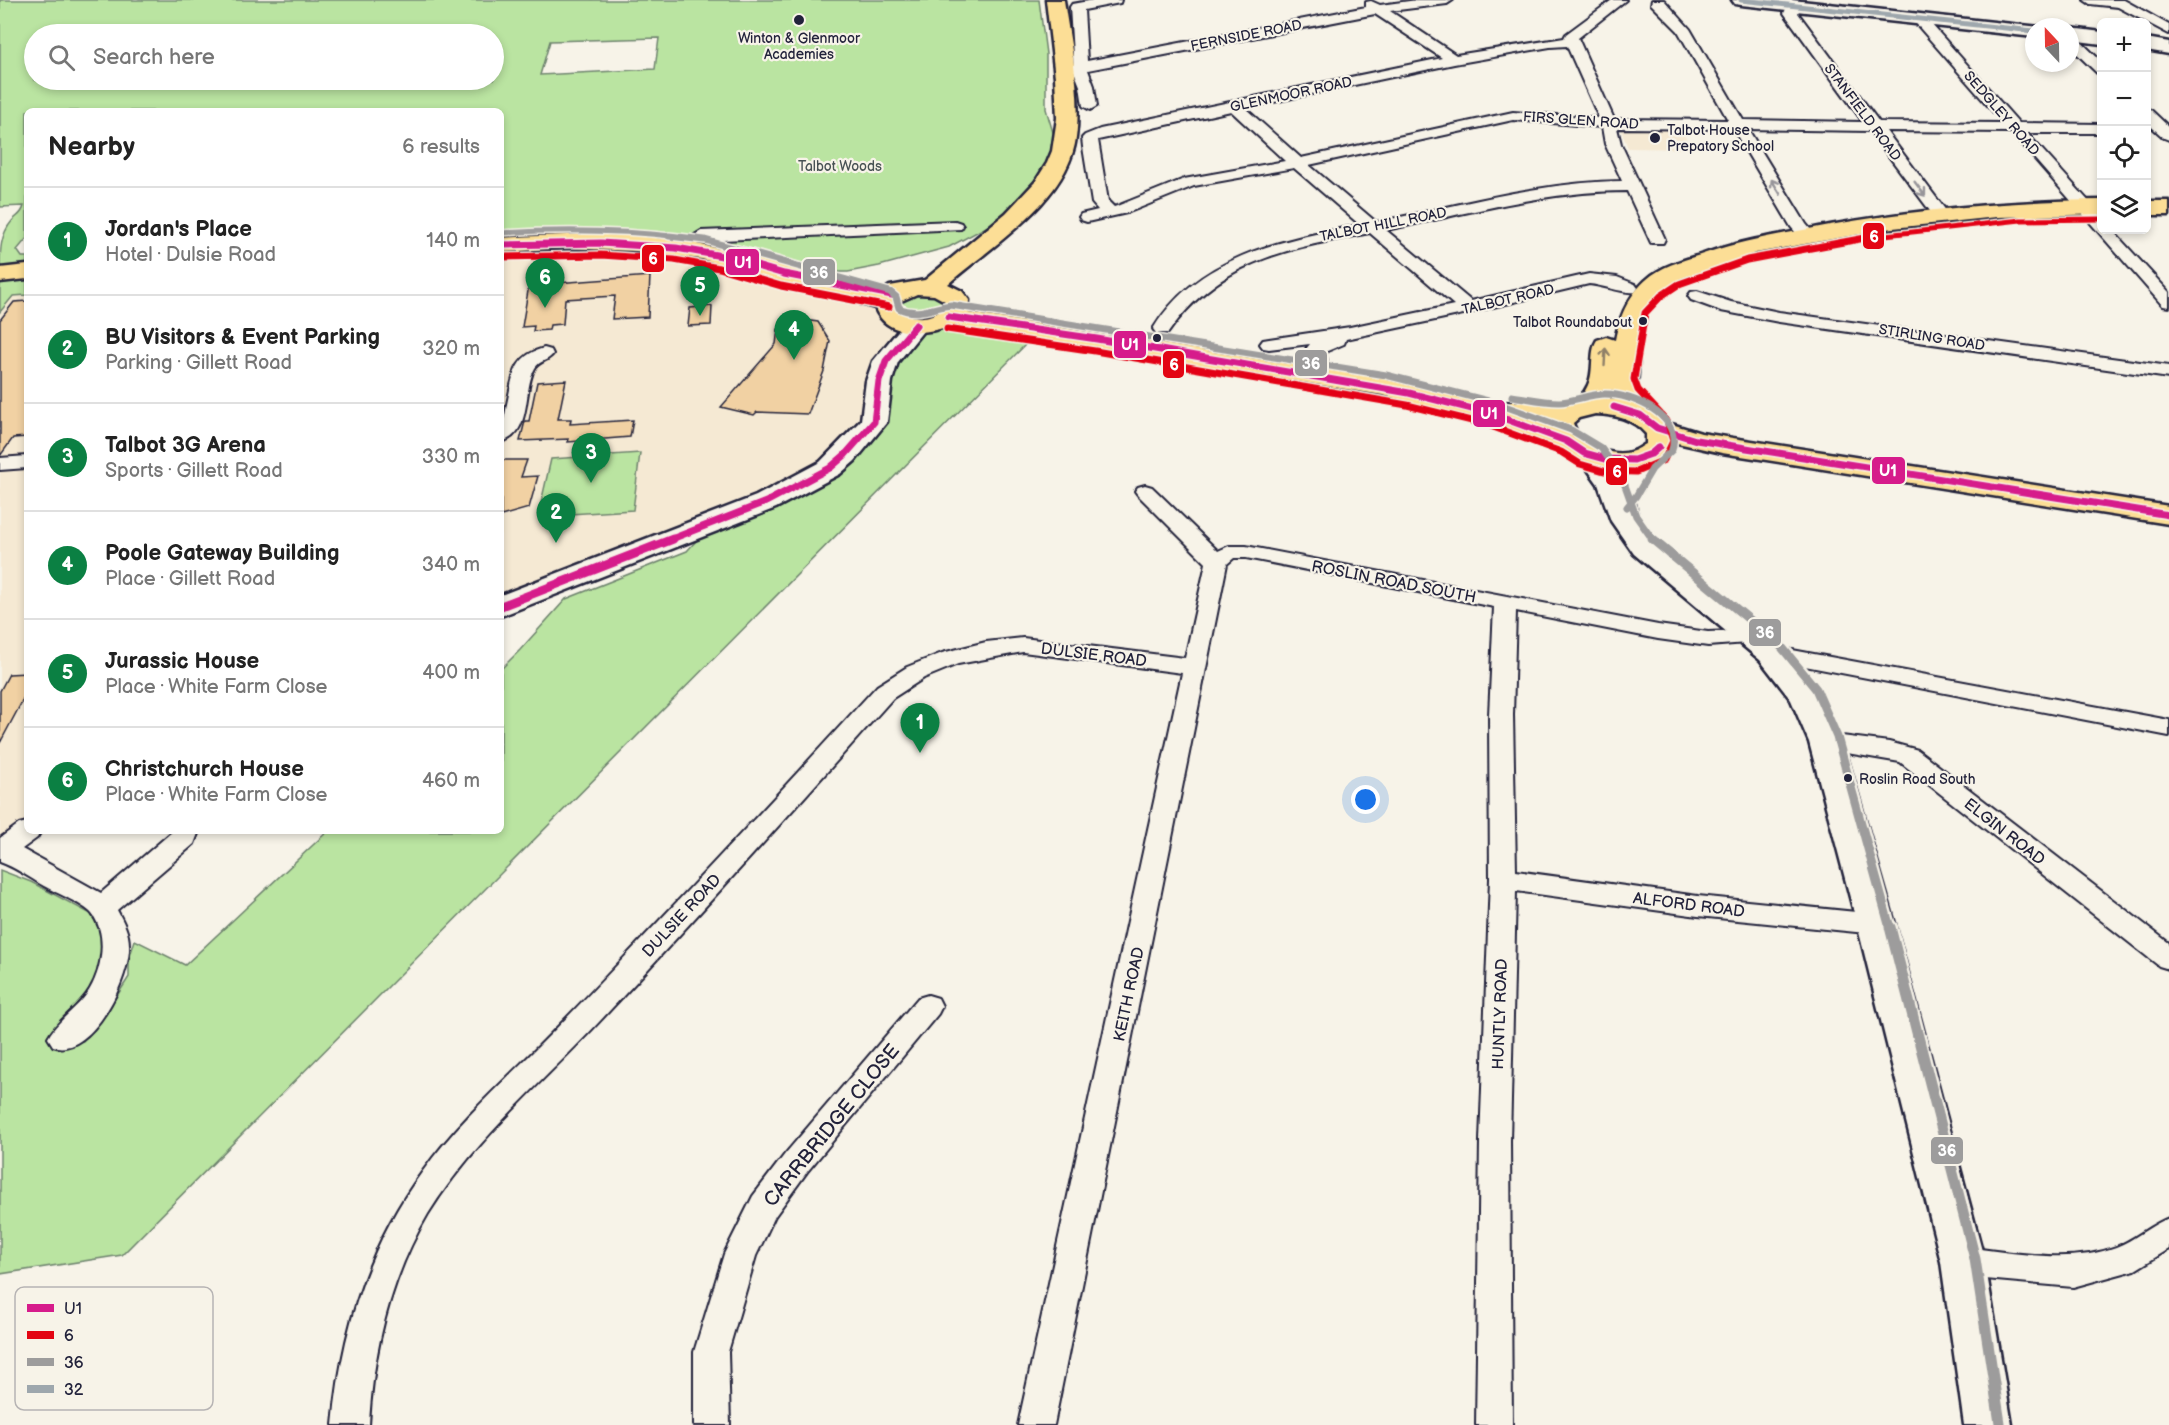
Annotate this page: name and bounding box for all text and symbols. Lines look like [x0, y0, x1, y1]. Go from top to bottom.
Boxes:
marker: Winton & Glenmoor Academies [792, 13, 806, 27]
street label: FERNSIDE ROAD [1189, 16, 1303, 55]
north arrow [2025, 18, 2079, 72]
map controls [2097, 18, 2151, 234]
button: + [2097, 18, 2151, 72]
search box [24, 24, 504, 90]
place label: Winton & Glenmoor Academies [738, 30, 861, 63]
icon: search [45, 41, 78, 74]
text: Search here [93, 44, 215, 71]
street label: STANFIELD ROAD [1821, 60, 1905, 164]
street label: SEDGLEY ROAD [1960, 68, 2043, 159]
button: − [2097, 72, 2151, 126]
street label: GLENMOOR ROAD [1229, 73, 1354, 116]
street label: FIRS GLEN ROAD [1523, 108, 1639, 133]
place label: Talbot House Prepatory School [1667, 122, 1774, 155]
button: locate [2097, 126, 2151, 180]
marker: Talbot House Prepatory School [1648, 131, 1662, 145]
text: Nearby [48, 132, 135, 163]
text: 6 results [402, 135, 480, 159]
park label: Talbot Woods [798, 158, 882, 175]
one-way arrow [1769, 179, 1781, 196]
one-way arrow [1914, 180, 1926, 196]
button: layers [2097, 180, 2151, 234]
street label: TALBOT HILL ROAD [1318, 204, 1448, 245]
text: Jordan's Place [105, 216, 252, 243]
line badge: 6 [1862, 222, 1885, 250]
text: 6 [1869, 228, 1879, 247]
text: 1 [63, 229, 72, 253]
text: 140 m [426, 229, 480, 253]
text: Hotel · Dulsie Road [105, 243, 276, 267]
line badge: 6 [641, 244, 665, 273]
line badge: U1 [725, 248, 760, 276]
text: 6 [648, 250, 658, 269]
text: U1 [734, 254, 752, 273]
pin: 6 [526, 258, 564, 308]
line badge: 36 [802, 258, 836, 286]
text: 36 [809, 264, 829, 283]
pin: 5 [680, 266, 720, 316]
street label: TALBOT ROAD [1460, 281, 1556, 318]
pin: 4 [774, 310, 814, 360]
place label: Talbot Roundabout [1513, 314, 1633, 331]
marker: Talbot Roundabout [1637, 315, 1649, 327]
street label: STIRLING ROAD [1878, 321, 1986, 354]
text: BU Visitors & Event Parking [105, 324, 380, 351]
line badge: U1 [1113, 330, 1147, 359]
unlabelled marker [1151, 332, 1163, 344]
text: U1 [1121, 336, 1139, 355]
text: 2 [62, 337, 73, 361]
text: 320 m [422, 337, 480, 361]
one-way arrow [1600, 348, 1611, 368]
line badge: 36 [1294, 349, 1328, 377]
line badge: 6 [1162, 350, 1185, 379]
text: Parking · Gillett Road [105, 351, 292, 375]
text: 36 [1301, 355, 1321, 374]
text: 6 [1169, 356, 1179, 375]
line badge: U1 [1472, 399, 1506, 428]
text: U1 [1480, 405, 1498, 424]
text: Talbot 3G Arena [105, 432, 266, 459]
pin: 3 [572, 434, 610, 483]
text: 3 [62, 445, 73, 469]
text: 330 m [422, 445, 480, 469]
line badge: U1 [1871, 456, 1906, 485]
line badge: 6 [1605, 457, 1628, 486]
text: Sports · Gillett Road [105, 459, 283, 483]
text: U1 [1879, 462, 1897, 481]
text: 6 [1612, 463, 1622, 482]
pin: 2 [536, 494, 576, 543]
text: Poole Gateway Building [105, 540, 339, 567]
text: 4 [62, 553, 73, 577]
text: 340 m [422, 553, 480, 577]
street label: ROSLIN ROAD SOUTH [1310, 557, 1478, 608]
text: Place · Gillett Road [105, 567, 275, 591]
line badge: 36 [1748, 618, 1782, 647]
text: 36 [1755, 624, 1775, 643]
street label: DULSIE ROAD [1040, 640, 1148, 671]
text: Jurassic House [105, 648, 259, 675]
text: 5 [62, 661, 73, 685]
text: 400 m [422, 661, 480, 685]
text: Place · White Farm Close [105, 675, 327, 699]
pin: 1 [900, 704, 940, 753]
text: Christchurch House [105, 756, 304, 783]
text: 6 [61, 769, 74, 793]
text: 460 m [422, 769, 480, 793]
place label: Roslin Road South [1859, 771, 1976, 788]
marker: Roslin Road South [1842, 772, 1854, 784]
text: Place · White Farm Close [105, 783, 327, 807]
your location [1351, 785, 1380, 814]
street label: ELGIN ROAD [1960, 795, 2048, 870]
street label: DULSIE ROAD [639, 871, 725, 961]
street label: ALFORD ROAD [1632, 889, 1746, 922]
street label: KEITH ROAD [1110, 945, 1149, 1043]
street label: HUNTLY ROAD [1489, 958, 1512, 1070]
street label: CARRBRIDGE CLOSE [759, 1039, 905, 1212]
line badge: 36 [1930, 1136, 1964, 1165]
text: 36 [1937, 1142, 1957, 1161]
legend [15, 1287, 213, 1410]
text: U1 [64, 1300, 82, 1319]
text: 6 [64, 1327, 74, 1346]
text: 36 [64, 1354, 84, 1373]
text: 32 [64, 1381, 84, 1400]

